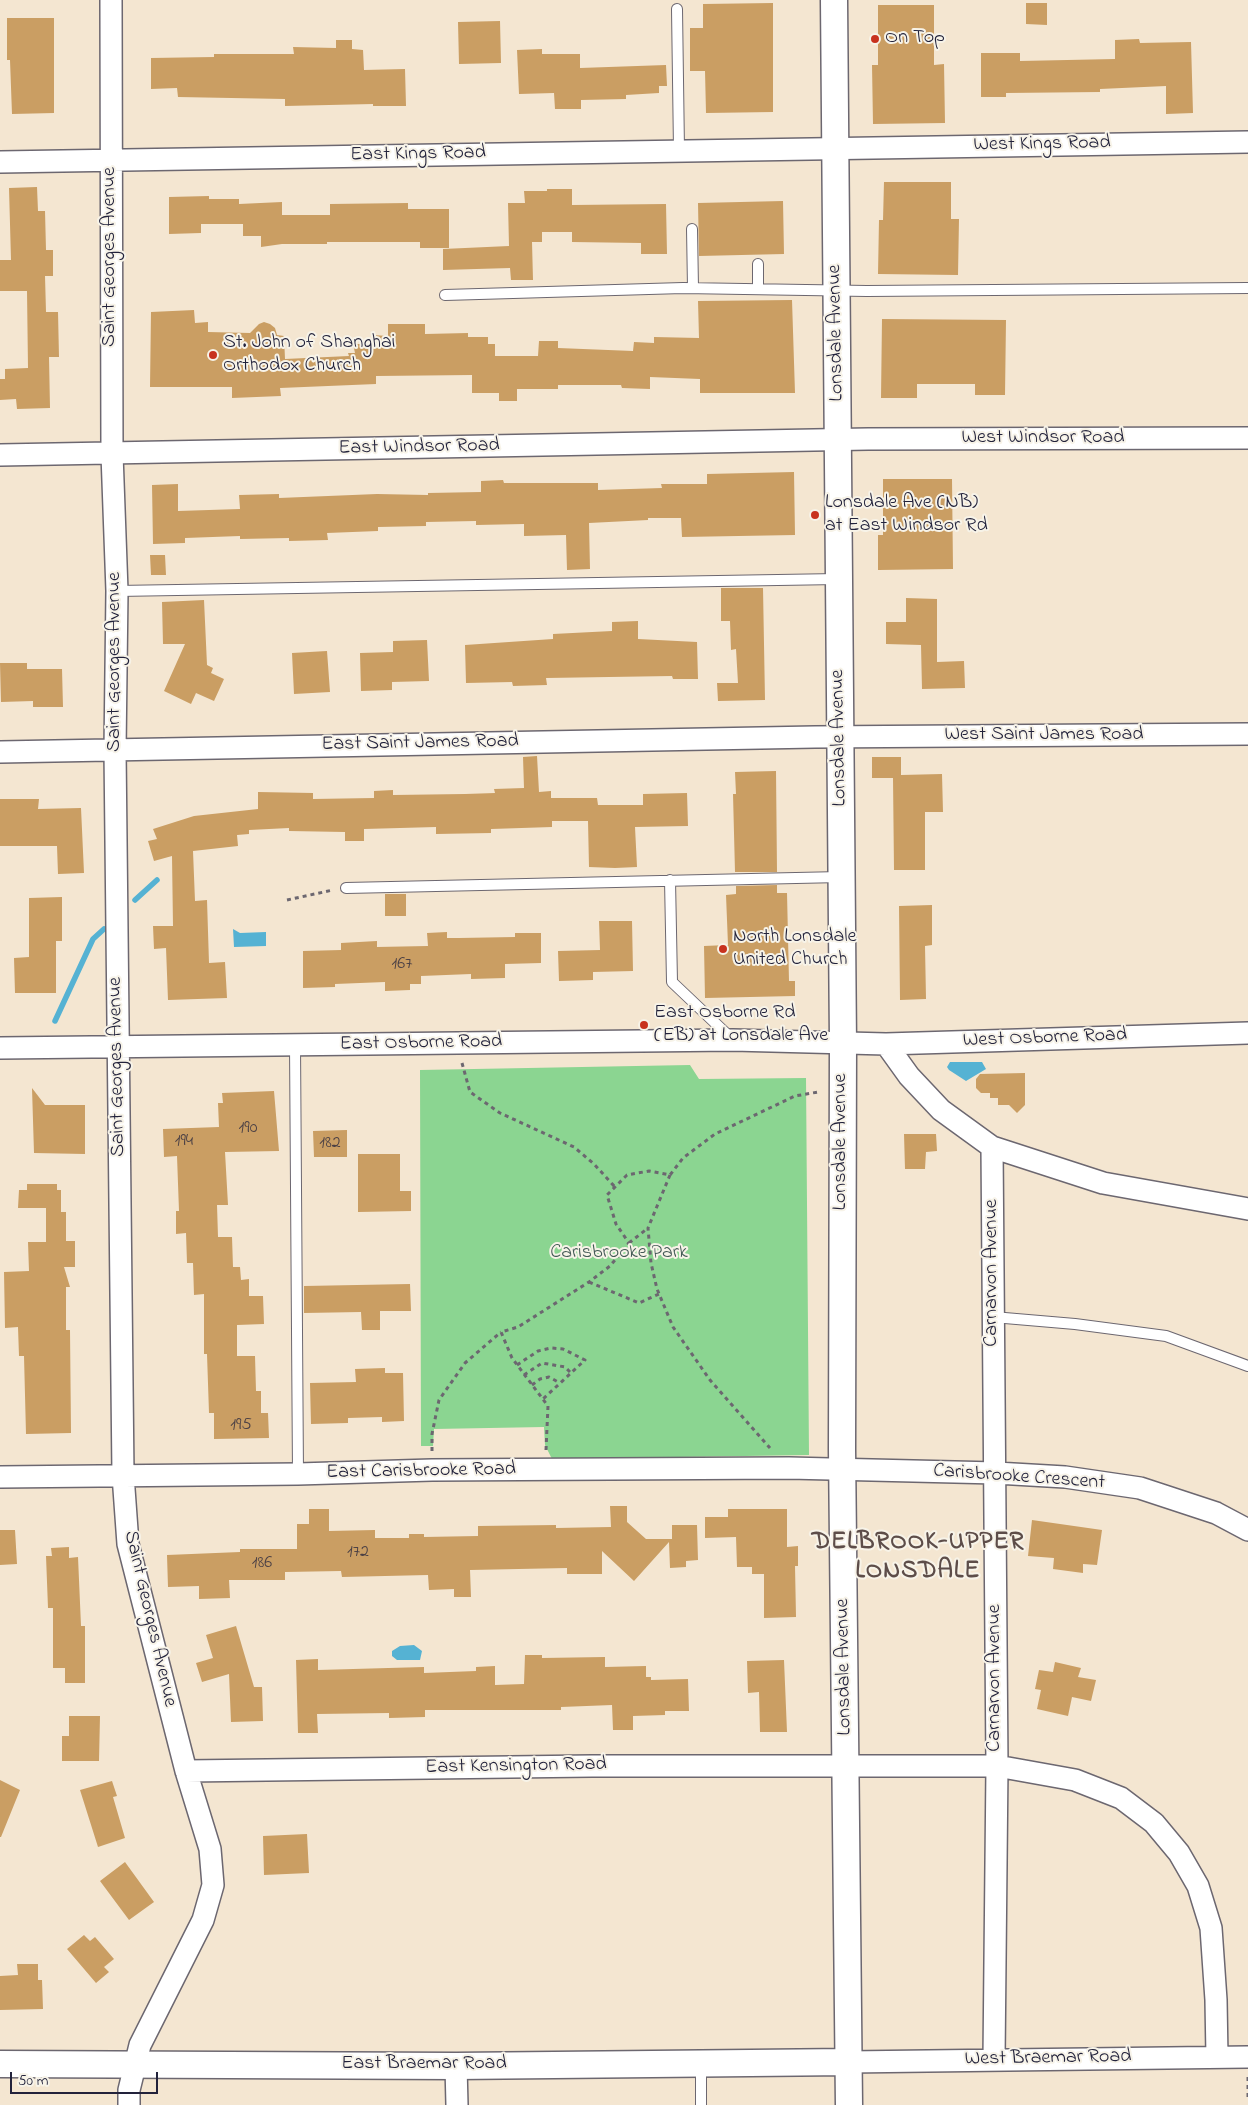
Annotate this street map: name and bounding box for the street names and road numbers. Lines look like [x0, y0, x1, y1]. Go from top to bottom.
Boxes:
street label: West Kings Road [973, 132, 1111, 158]
street label: East Kings Road [350, 142, 486, 168]
street label: Saint Georges Avenue [99, 167, 123, 347]
street label: Lonsdale Avenue [824, 264, 850, 402]
street label: West Windsor Road [962, 427, 1124, 451]
street label: East Windsor Road [338, 435, 500, 461]
street label: Saint Georges Avenue [104, 572, 128, 752]
street label: Lonsdale Avenue [827, 669, 853, 807]
street label: West Saint James Road [945, 724, 1143, 748]
street label: East Saint James Road [321, 730, 519, 758]
street label: Saint Georges Avenue [104, 977, 132, 1157]
street label: West Osborne Road [963, 1024, 1127, 1054]
street label: East Osborne Road [339, 1031, 503, 1057]
street label: Lonsdale Avenue [830, 1074, 854, 1210]
street label: Carnarvon Avenue [981, 1199, 1005, 1347]
street label: East Carisbrooke Road [326, 1458, 516, 1486]
street label: Carisbrooke Crescent [932, 1460, 1106, 1496]
street label: Saint Georges Avenue [117, 1529, 181, 1709]
street label: Lonsdale Avenue [832, 1598, 858, 1736]
street label: Carnarvon Avenue [984, 1604, 1008, 1752]
street label: East Kensington Road [425, 1753, 607, 1781]
street label: West Braemar Road [964, 2046, 1132, 2072]
street label: East Braemar Road [341, 2053, 507, 2077]

